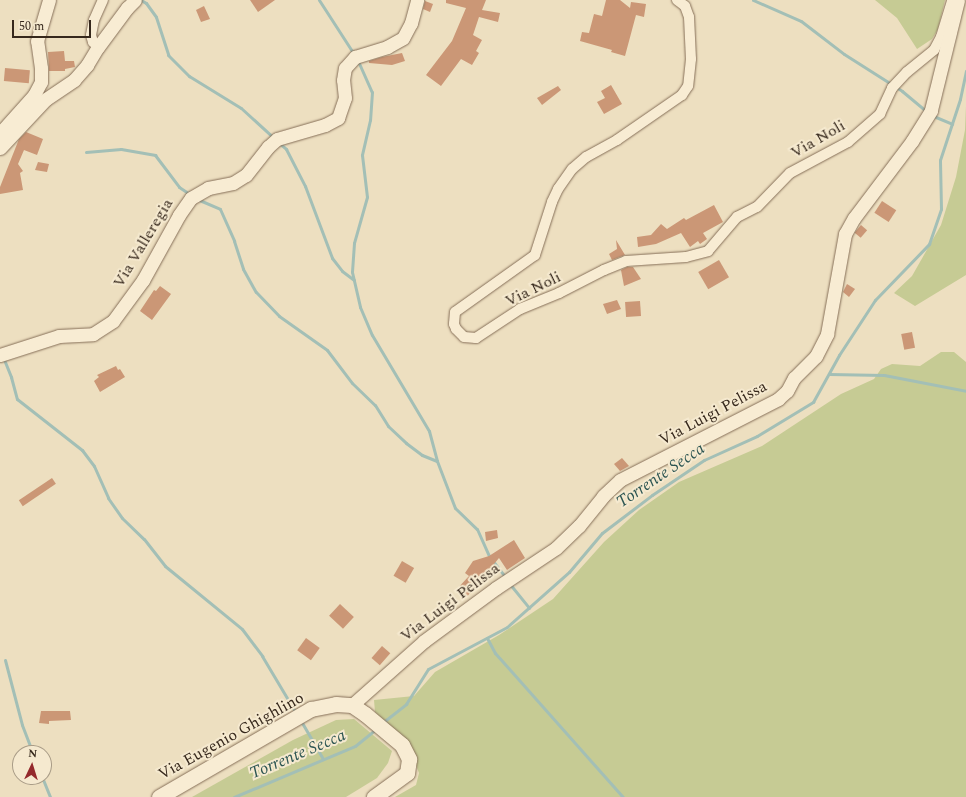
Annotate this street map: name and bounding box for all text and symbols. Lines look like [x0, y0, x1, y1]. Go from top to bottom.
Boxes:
scale bar [14, 12, 93, 38]
text: 50 m [19, 17, 44, 36]
street label: Via Noli [787, 116, 849, 162]
street label: Via Valleregia [109, 195, 177, 291]
street label: Via Noli [502, 267, 564, 311]
street label: Via Luigi Pelissa [656, 377, 770, 449]
water label: Torrente Secca [613, 439, 709, 513]
street label: Via Luigi Pelissa [397, 558, 503, 646]
street label: Via Eugenio Ghighlino [155, 688, 307, 784]
water label: Torrente Secca [247, 726, 349, 784]
north arrow [12, 745, 52, 785]
text: N [28, 745, 38, 762]

